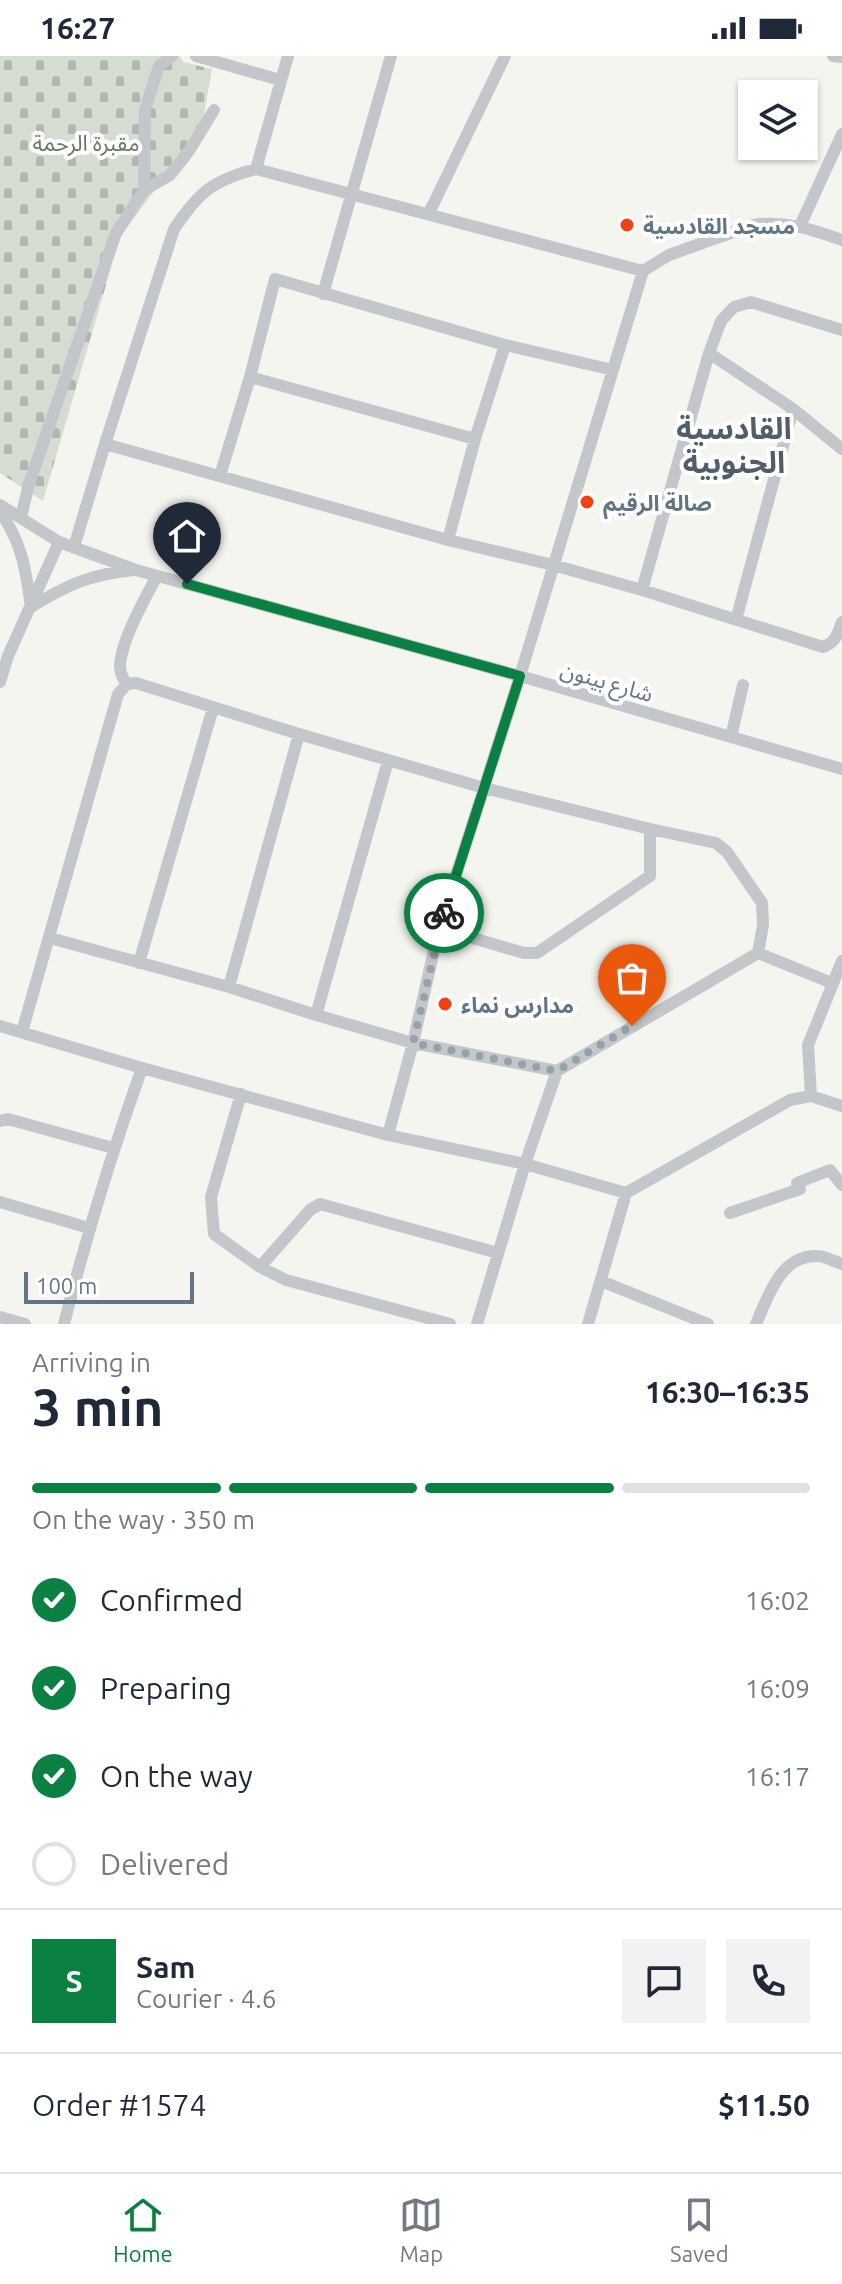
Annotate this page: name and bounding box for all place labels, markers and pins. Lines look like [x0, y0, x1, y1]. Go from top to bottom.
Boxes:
place label: مسجد القادسية [643, 213, 795, 239]
marker: مسجد القادسية [618, 216, 636, 234]
place label: صالة الرقيم [603, 490, 712, 520]
marker: صالة الرقيم [578, 493, 596, 511]
pin [153, 502, 221, 584]
pin [598, 944, 666, 1026]
place label: مدارس نماء [461, 992, 574, 1019]
marker: مدارس نماء [436, 995, 454, 1013]

